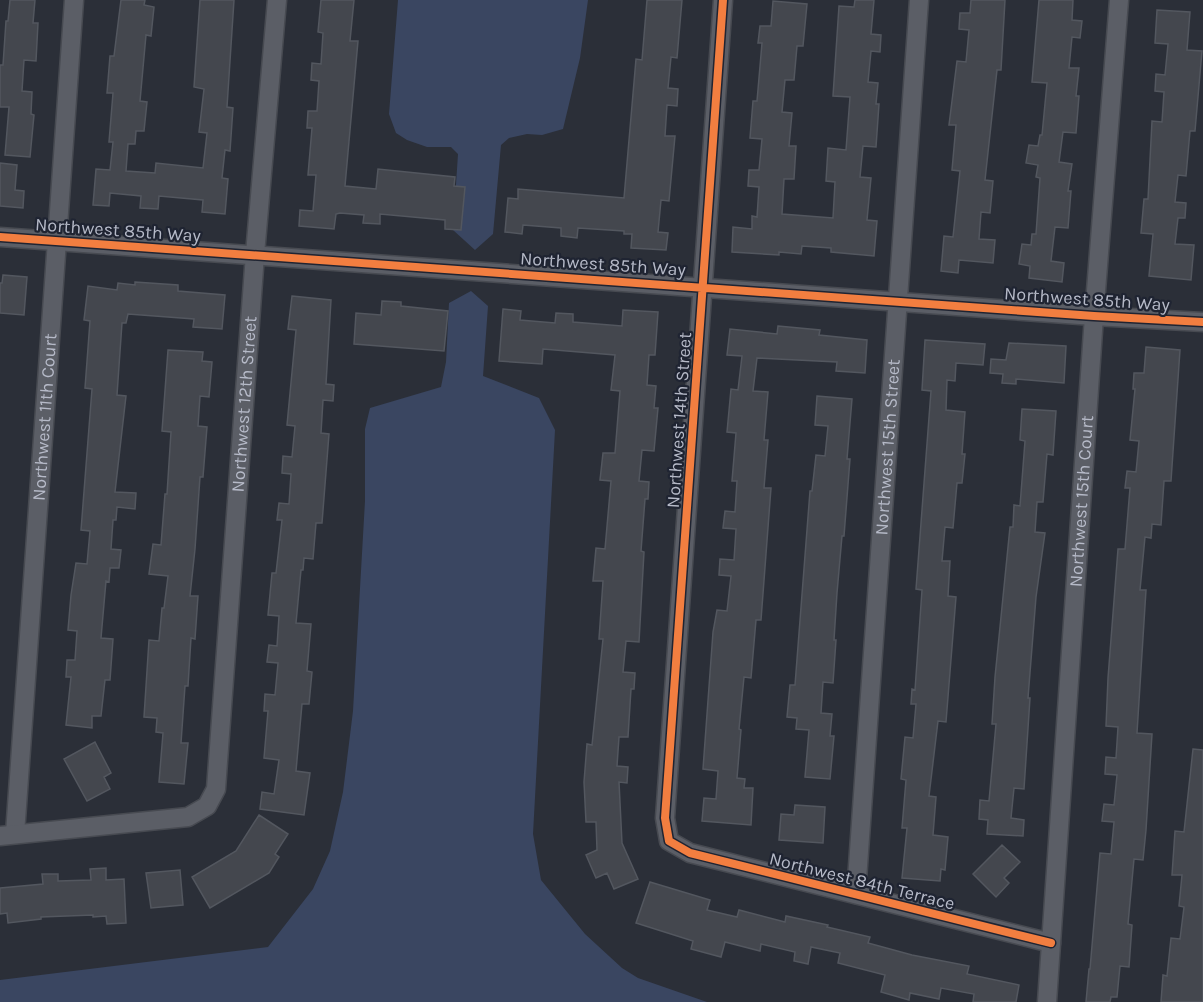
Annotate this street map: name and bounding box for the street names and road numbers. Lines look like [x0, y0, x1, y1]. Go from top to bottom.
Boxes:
street label: Northwest 85th Way [34, 213, 202, 247]
street label: Northwest 85th Way [519, 247, 687, 281]
street label: Northwest 85th Way [1003, 282, 1171, 316]
street label: Northwest 12th Street [227, 315, 261, 493]
street label: Northwest 14th Street [662, 331, 696, 509]
street label: Northwest 11th Court [28, 332, 61, 502]
street label: Northwest 15th Street [870, 358, 905, 536]
street label: Northwest 15th Court [1064, 414, 1098, 588]
street label: Northwest 84th Terrace [767, 847, 957, 915]

